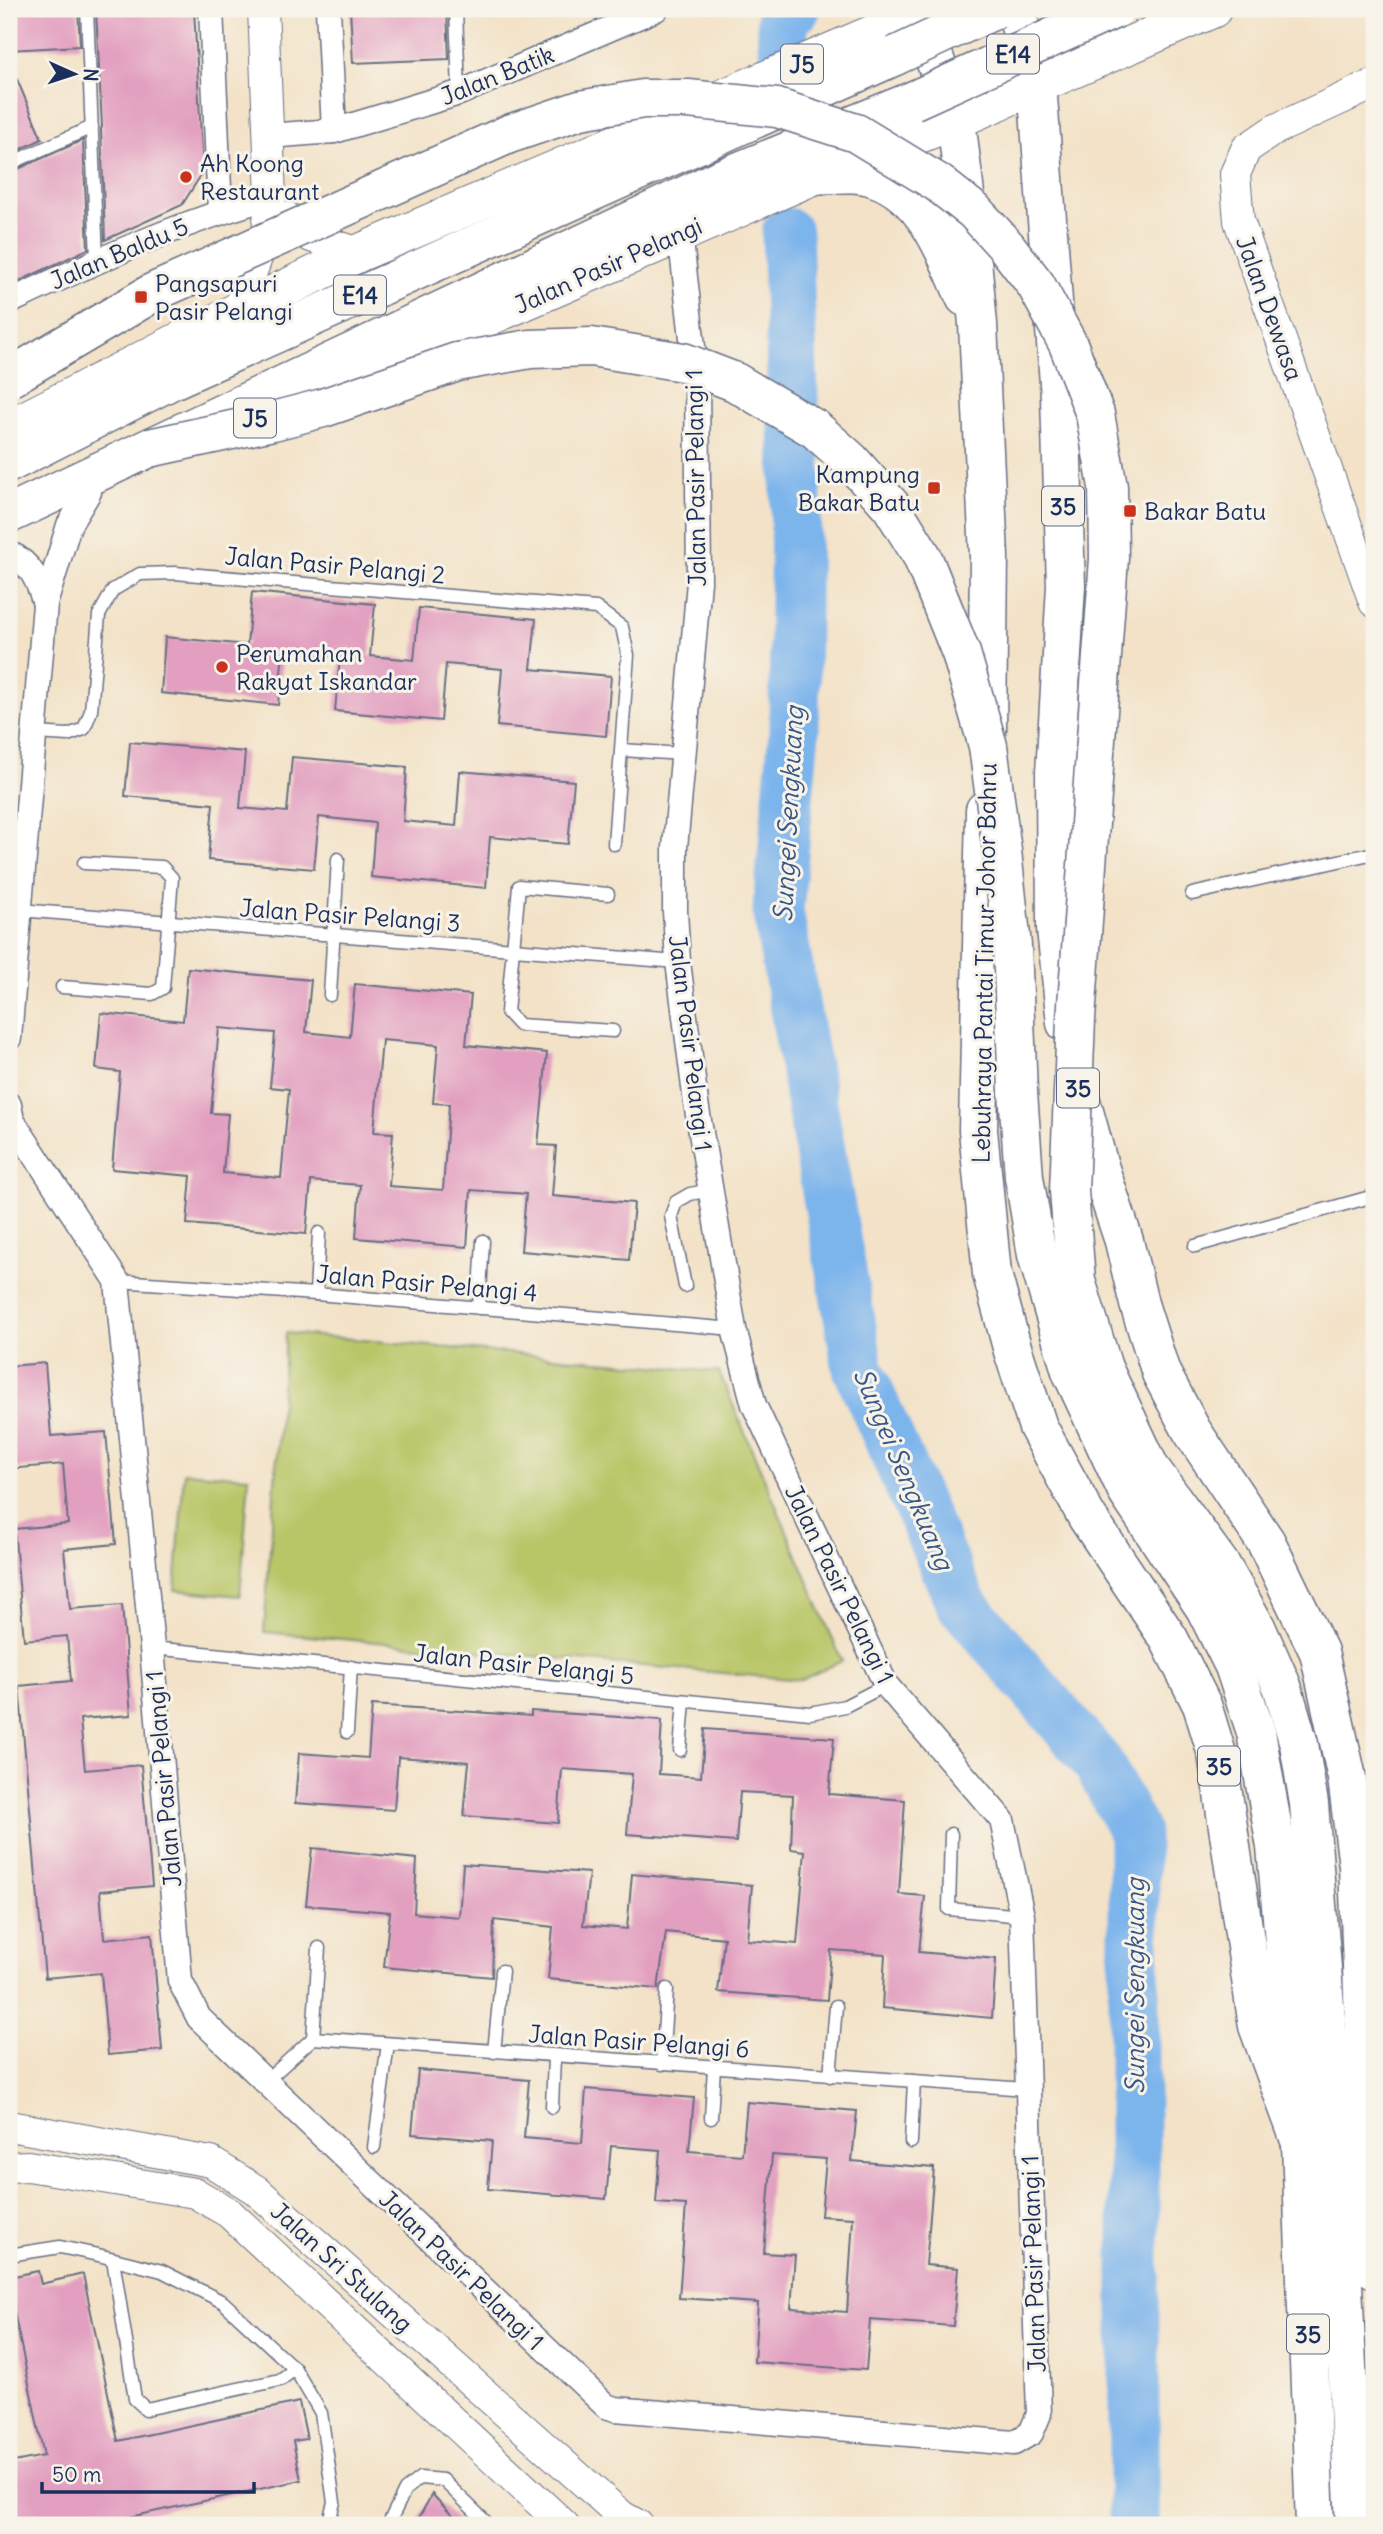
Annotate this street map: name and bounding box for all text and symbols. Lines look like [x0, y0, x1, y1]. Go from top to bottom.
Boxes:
road number: E14 [987, 34, 1039, 74]
north arrow [38, 38, 108, 108]
street label: Jalan Batik [436, 39, 558, 111]
road number: J5 [781, 44, 823, 83]
text: N [79, 68, 103, 82]
place label: Ah Koong Restaurant [200, 148, 319, 206]
marker: Ah Koong Restaurant [178, 169, 194, 185]
street label: Jalan Baldu 5 [45, 210, 193, 296]
street label: Jalan Pasir Pelangi [510, 210, 706, 320]
street label: Jalan Dewasa [1230, 232, 1310, 384]
place label: Pangsapuri Pasir Pelangi [155, 268, 293, 326]
road number: E14 [334, 276, 386, 314]
marker: Pangsapuri Pasir Pelangi [133, 289, 149, 305]
street label: Jalan Pasir Pelangi 1 [678, 369, 712, 587]
road number: J5 [234, 398, 276, 438]
place label: Kampung Bakar Batu [798, 459, 920, 517]
marker: Kampung Bakar Batu [926, 480, 942, 496]
road number: 35 [1042, 486, 1084, 526]
place label: Bakar Batu [1144, 496, 1266, 526]
marker: Bakar Batu [1122, 503, 1138, 519]
street label: Jalan Pasir Pelangi 2 [224, 540, 446, 590]
place label: Perumahan Rakyat Iskandar [236, 638, 417, 696]
marker: Perumahan Rakyat Iskandar [214, 659, 230, 675]
water label: Sungei Sengkuang [766, 703, 810, 923]
street label: Lebuhraya Pantai Timur Johor Bahru [966, 762, 1002, 1164]
street label: Jalan Pasir Pelangi 3 [239, 892, 461, 938]
street label: Jalan Pasir Pelangi 1 [663, 933, 719, 1153]
road number: 35 [1057, 1068, 1099, 1107]
street label: Jalan Pasir Pelangi 4 [315, 1258, 539, 1308]
water label: Sungei Sengkuang [847, 1363, 962, 1577]
street label: Jalan Pasir Pelangi 1 [779, 1480, 901, 1688]
street label: Jalan Pasir Pelangi 5 [412, 1638, 636, 1690]
street label: Jalan Pasir Pelangi 1 [139, 1669, 187, 1889]
road number: 35 [1198, 1746, 1240, 1786]
water label: Sungei Sengkuang [1118, 1876, 1151, 2094]
street label: Jalan Pasir Pelangi 6 [527, 2018, 751, 2064]
street label: Jalan Pasir Pelangi 1 [1014, 2155, 1052, 2373]
street label: Jalan Pasir Pelangi 1 [373, 2184, 551, 2356]
street label: Jalan Sri Stulang [265, 2196, 419, 2338]
road number: 35 [1287, 2314, 1329, 2354]
scale bar [42, 2450, 254, 2494]
text: 50 m [52, 2461, 101, 2488]

